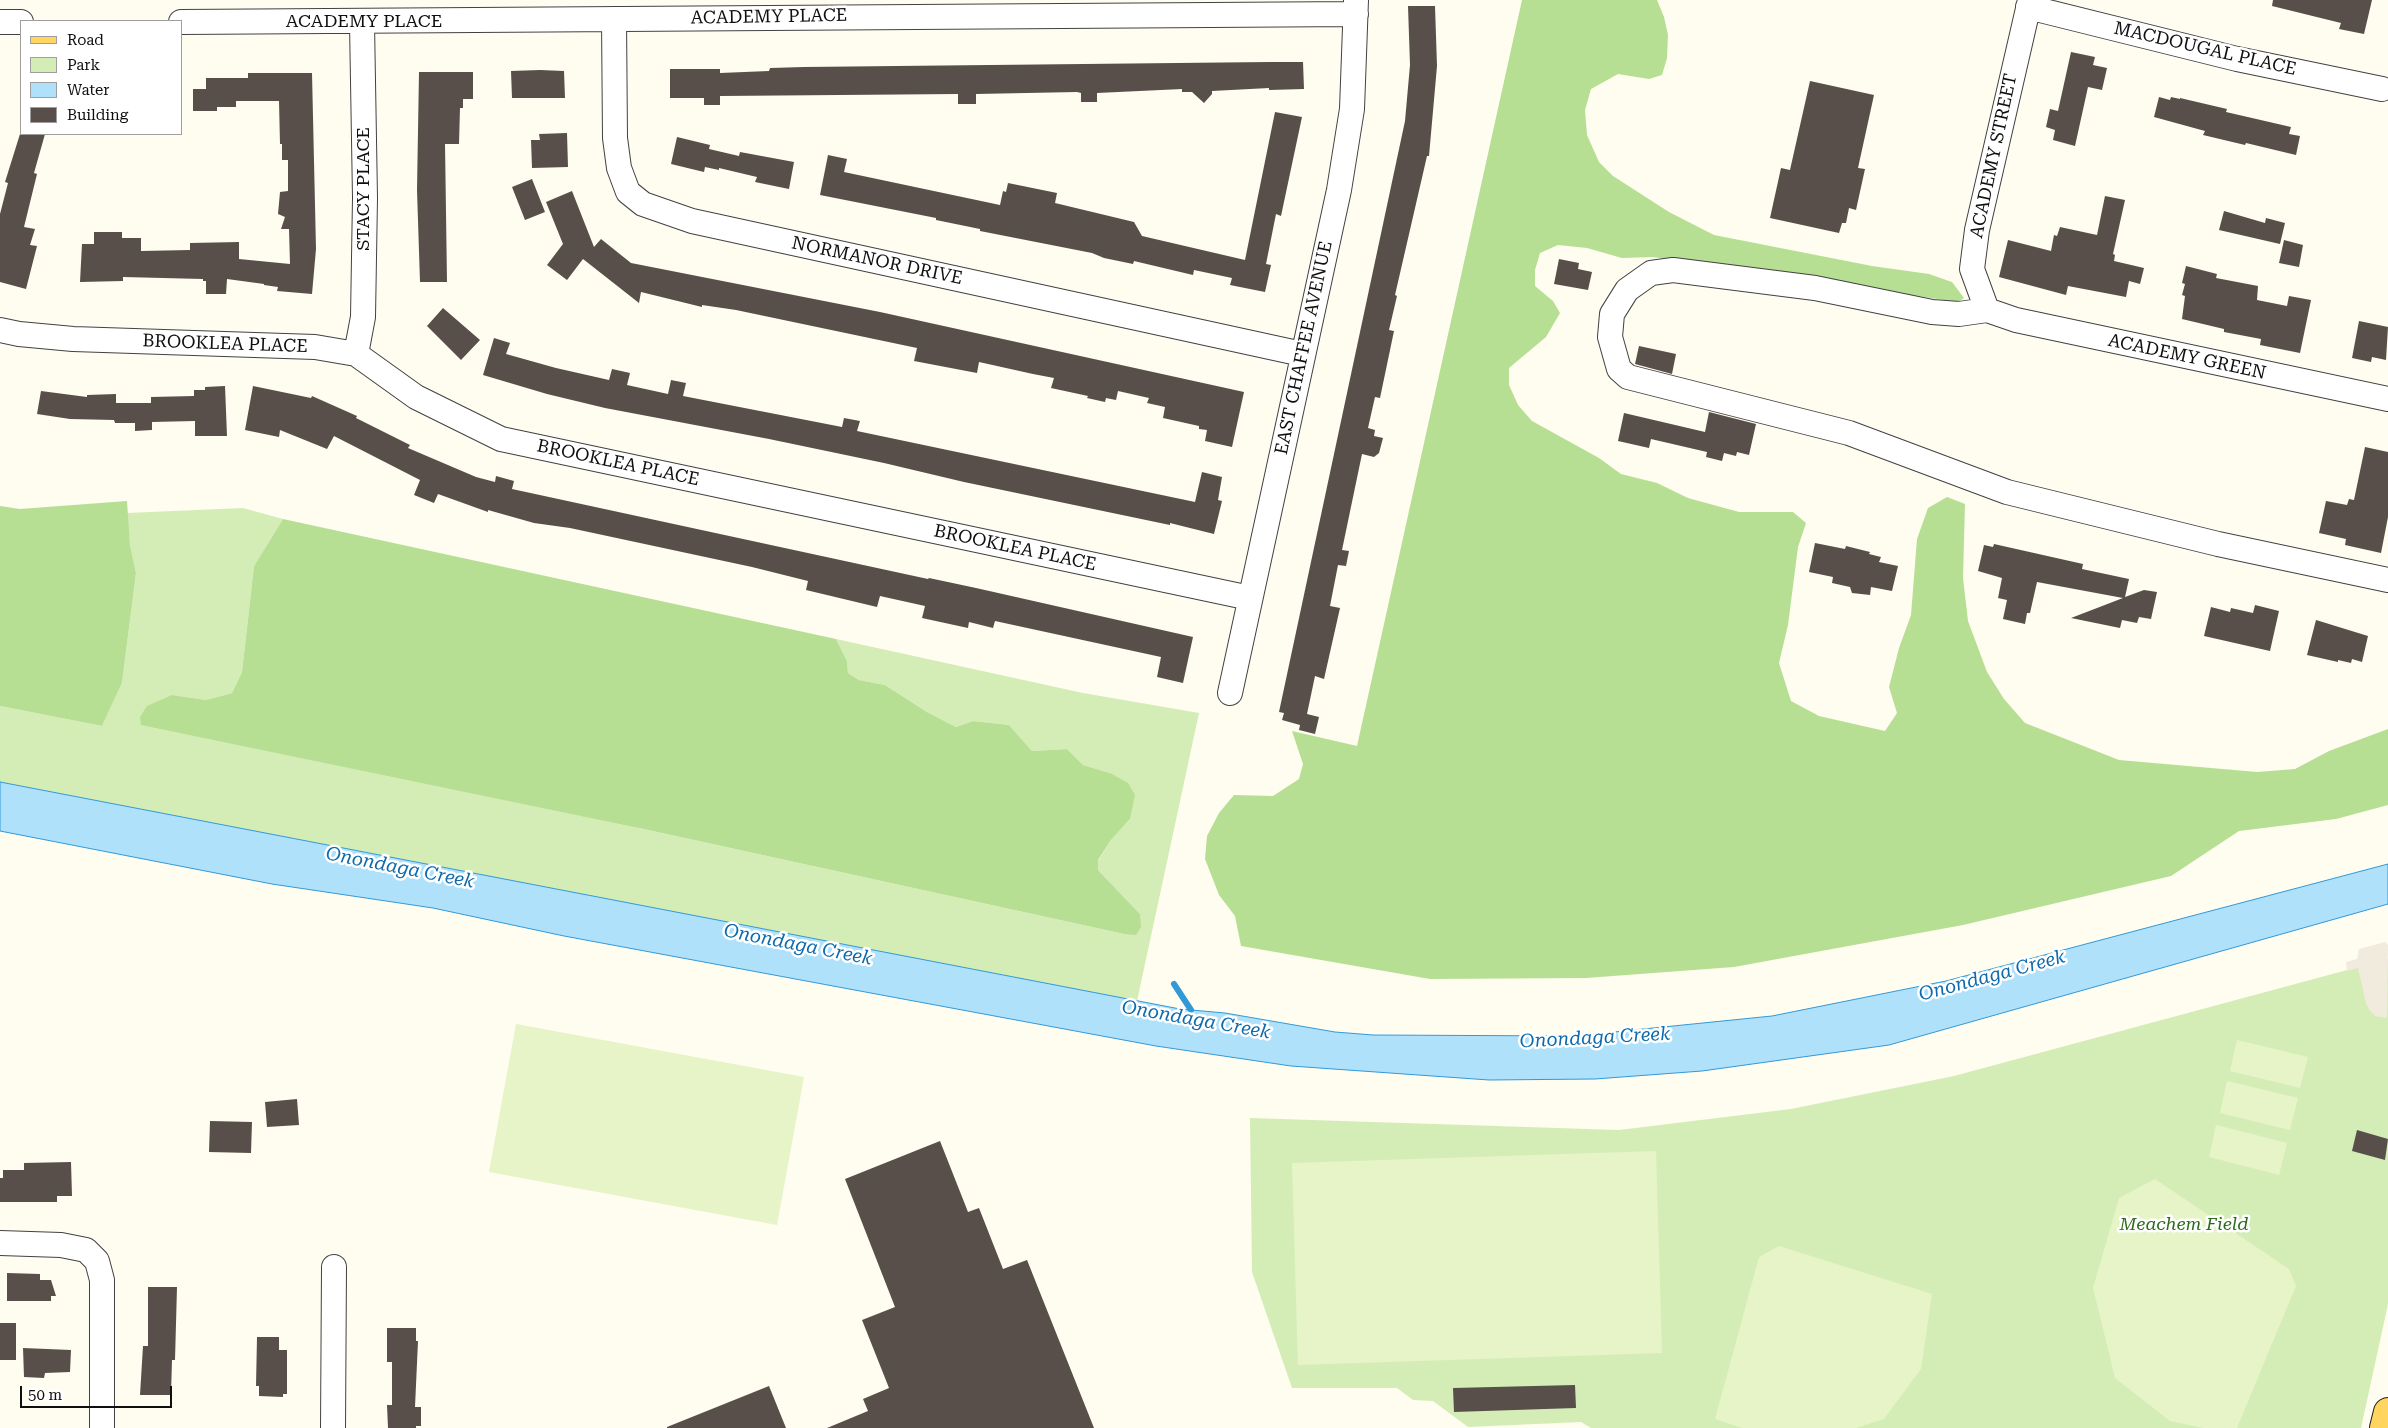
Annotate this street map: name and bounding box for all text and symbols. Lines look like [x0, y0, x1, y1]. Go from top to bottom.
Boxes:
street label: ACADEMY PLACE [691, 5, 847, 29]
street label: ACADEMY PLACE [286, 11, 442, 33]
street label: MACDOUGAL PLACE [2112, 17, 2298, 81]
legend [20, 20, 182, 135]
text: Road [67, 31, 104, 49]
text: Park [67, 56, 100, 74]
street label: ACADEMY STREET [1966, 72, 2022, 240]
text: Water [67, 81, 109, 99]
text: Building [67, 106, 128, 124]
street label: STACY PLACE [353, 127, 375, 251]
street label: NORMANOR DRIVE [790, 232, 964, 290]
street label: EAST CHAFFEE AVENUE [1271, 239, 1337, 457]
street label: BROOKLEA PLACE [142, 330, 308, 358]
street label: ACADEMY GREEN [2106, 330, 2268, 384]
street label: BROOKLEA PLACE [535, 435, 701, 491]
street label: BROOKLEA PLACE [932, 520, 1098, 576]
water label: Onondaga Creek [324, 842, 476, 894]
water label: Onondaga Creek [722, 919, 874, 971]
water label: Onondaga Creek [1916, 946, 2068, 1006]
water label: Onondaga Creek [1120, 996, 1272, 1044]
water label: Onondaga Creek [1519, 1023, 1671, 1053]
park label: Meachem Field [2120, 1214, 2248, 1236]
scale bar [22, 1376, 175, 1408]
text: 50 m [28, 1386, 62, 1404]

